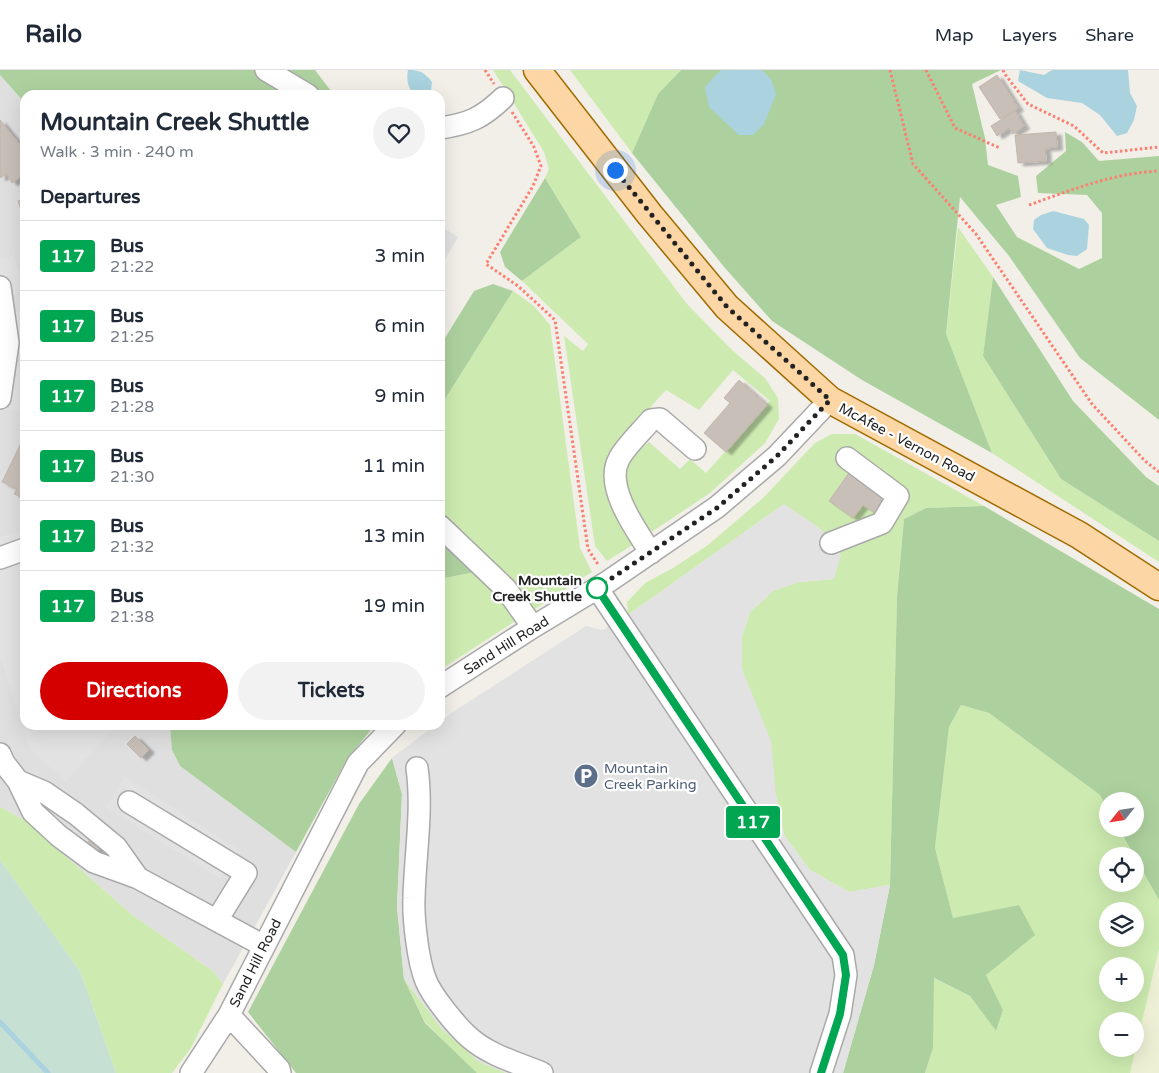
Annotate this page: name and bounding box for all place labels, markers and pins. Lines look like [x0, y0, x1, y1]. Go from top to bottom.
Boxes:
place label: Mountain Creek Shuttle [492, 572, 582, 605]
marker: Mountain Creek Shuttle [586, 577, 608, 599]
place label: Mountain Creek Parking [604, 760, 697, 793]
parking icon: Mountain Creek Parking [573, 763, 599, 789]

